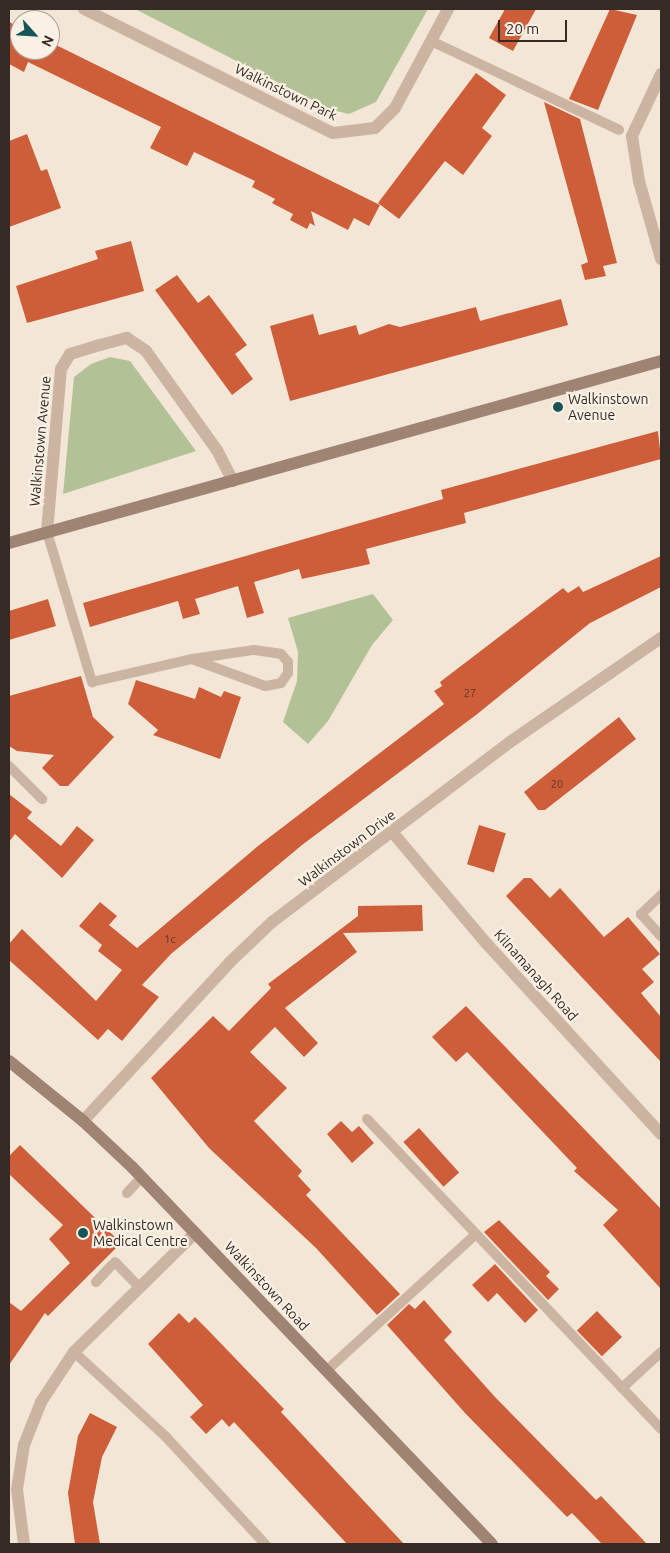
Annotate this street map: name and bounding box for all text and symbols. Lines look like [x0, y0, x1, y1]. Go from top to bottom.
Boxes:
north arrow [10, 10, 60, 60]
scale bar [500, 10, 569, 42]
text: 20 m [506, 20, 539, 37]
text: N [38, 33, 57, 49]
street label: Walkinstown Park [232, 60, 340, 124]
street label: Walkinstown Avenue [26, 375, 54, 507]
place label: Walkinstown Avenue [568, 391, 649, 424]
marker: Walkinstown Avenue [552, 401, 564, 413]
house number: 27 [464, 686, 476, 700]
house number: 20 [551, 777, 563, 791]
street label: Walkinstown Drive [295, 806, 399, 890]
street label: Kilnamanagh Road [491, 926, 581, 1024]
house number: 1c [164, 932, 176, 946]
place label: Walkinstown Medical Centre [93, 1217, 188, 1250]
marker: Walkinstown Medical Centre [77, 1227, 89, 1239]
street label: Walkinstown Road [221, 1238, 313, 1334]

